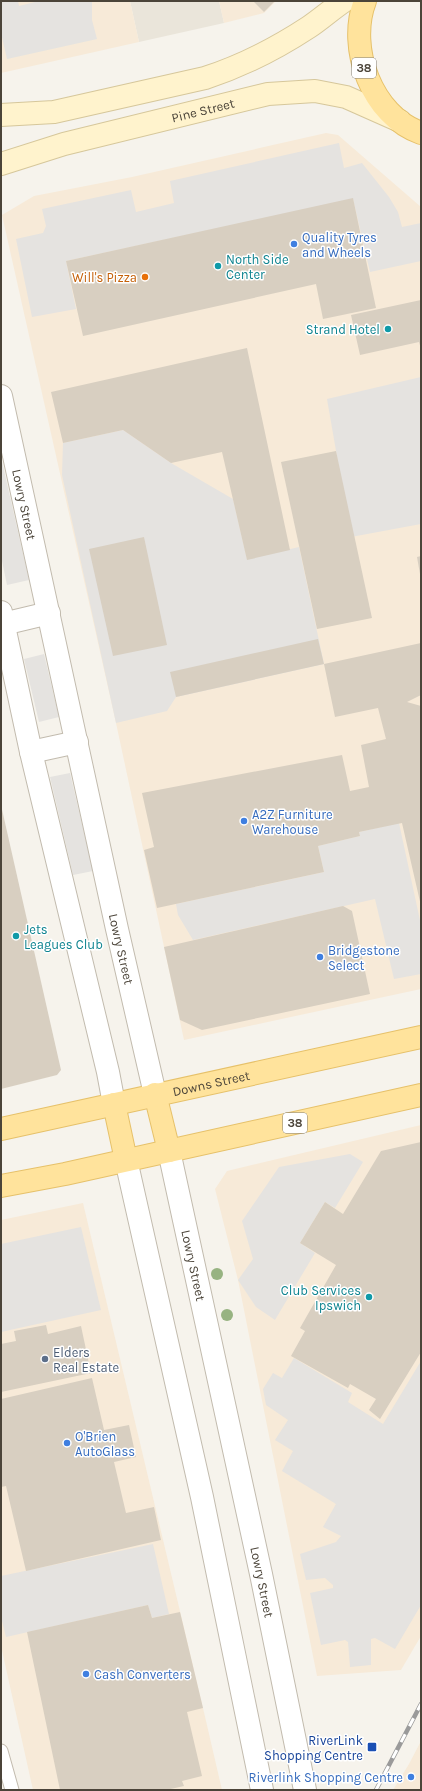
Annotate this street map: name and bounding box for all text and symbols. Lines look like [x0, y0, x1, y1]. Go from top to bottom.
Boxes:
road number: 38 [352, 58, 376, 78]
street label: Pine Street [170, 95, 236, 125]
place label: Quality Tyres and Wheels [302, 230, 377, 260]
marker: Quality Tyres and Wheels [289, 239, 299, 249]
place label: North Side Center [226, 252, 289, 282]
marker: North Side Center [213, 261, 223, 271]
place label: Will's Pizza [72, 270, 137, 285]
marker: Will's Pizza [140, 272, 150, 282]
place label: Strand Hotel [306, 322, 380, 337]
marker: Strand Hotel [383, 324, 393, 334]
street label: Lowry Street [9, 468, 39, 542]
place label: A2Z Furniture Warehouse [252, 807, 333, 837]
marker: A2Z Furniture Warehouse [239, 816, 249, 826]
street label: Lowry Street [106, 912, 137, 986]
place label: Jets Leagues Club [24, 922, 103, 952]
marker: Jets Leagues Club [11, 931, 21, 941]
place label: Bridgestone Select [328, 943, 400, 973]
marker: Bridgestone Select [315, 952, 325, 962]
street label: Downs Street [171, 1068, 251, 1099]
road number: 38 [283, 1113, 307, 1133]
street label: Lowry Street [178, 1229, 208, 1302]
place label: Club Services Ipswich [281, 1283, 361, 1313]
marker: Club Services Ipswich [364, 1292, 374, 1302]
place label: Elders Real Estate [53, 1345, 120, 1375]
marker: Elders Real Estate [40, 1354, 50, 1364]
place label: O'Brien AutoGlass [75, 1429, 135, 1459]
marker: O'Brien AutoGlass [62, 1438, 72, 1448]
street label: Lowry Street [247, 1545, 277, 1619]
place label: Cash Converters [94, 1667, 191, 1682]
marker: Cash Converters [81, 1669, 91, 1679]
place label: RiverLink Shopping Centre [264, 1733, 363, 1763]
marker: RiverLink Shopping Centre [366, 1741, 378, 1753]
place label: Riverlink Shopping Centre [249, 1770, 403, 1785]
marker: Riverlink Shopping Centre [406, 1772, 416, 1782]

